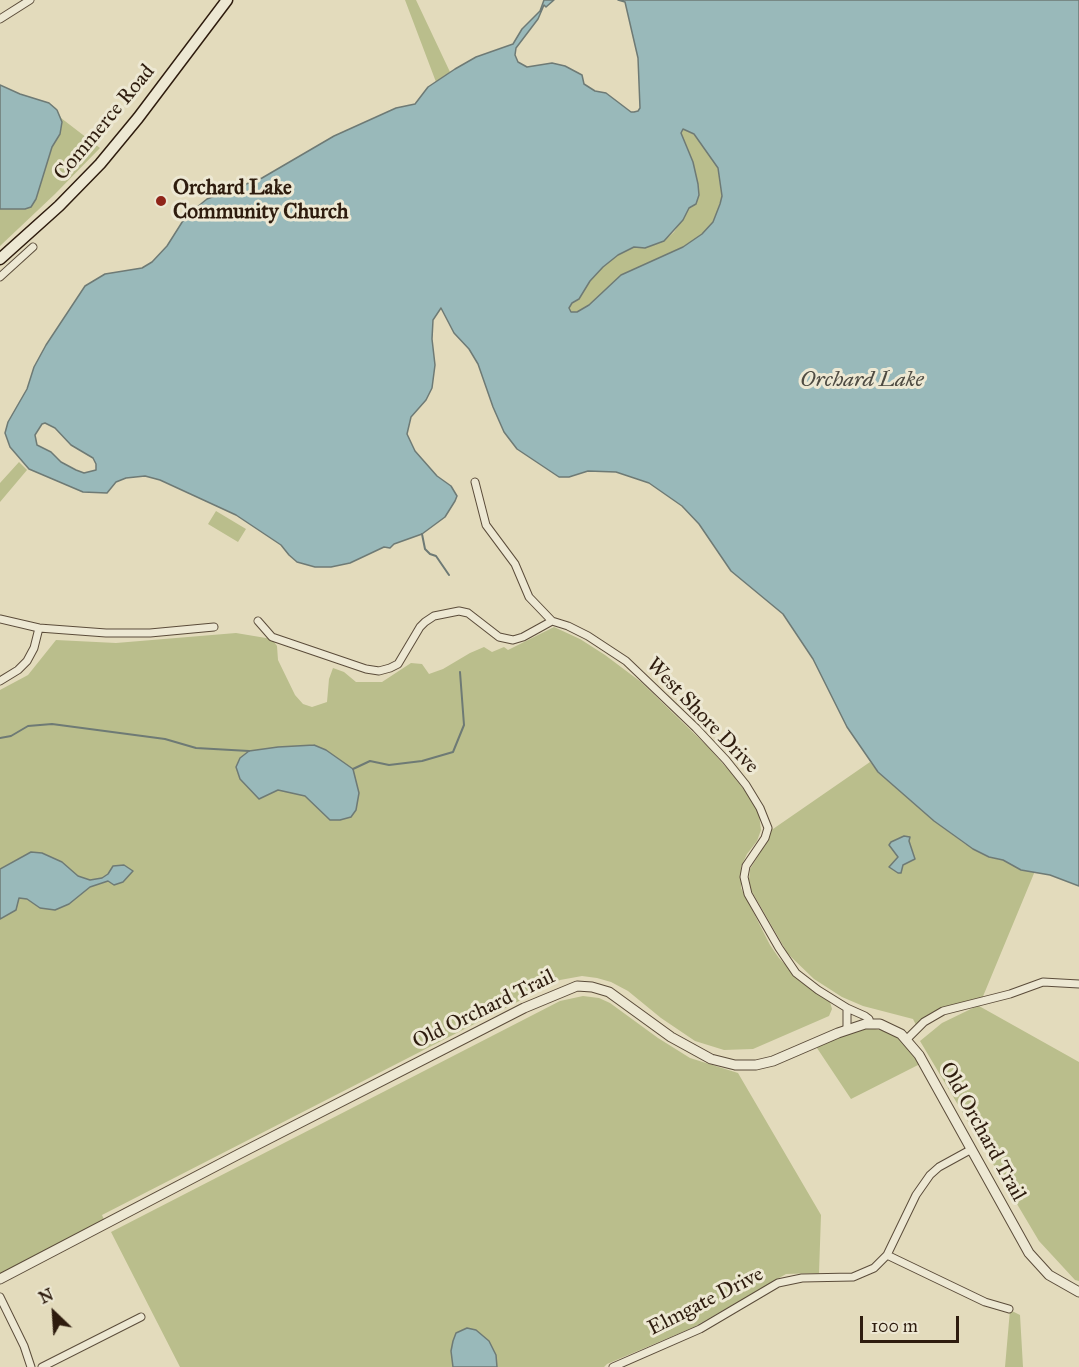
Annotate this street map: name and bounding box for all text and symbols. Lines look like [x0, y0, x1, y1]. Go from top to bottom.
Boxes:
street label: Commerce Road [49, 60, 161, 186]
place label: Orchard Lake Community Church [173, 176, 349, 226]
marker: Orchard Lake Community Church [154, 194, 168, 208]
water label: Orchard Lake [800, 368, 924, 394]
street label: West Shore Drive [640, 653, 764, 779]
street label: Old Orchard Trail [409, 965, 559, 1055]
street label: Old Orchard Trail [933, 1058, 1031, 1206]
street label: Elmgate Drive [644, 1262, 768, 1342]
north arrow [24, 1283, 84, 1343]
text: N [36, 1285, 56, 1308]
scale bar [863, 1304, 962, 1342]
text: 100 m [871, 1315, 918, 1337]

